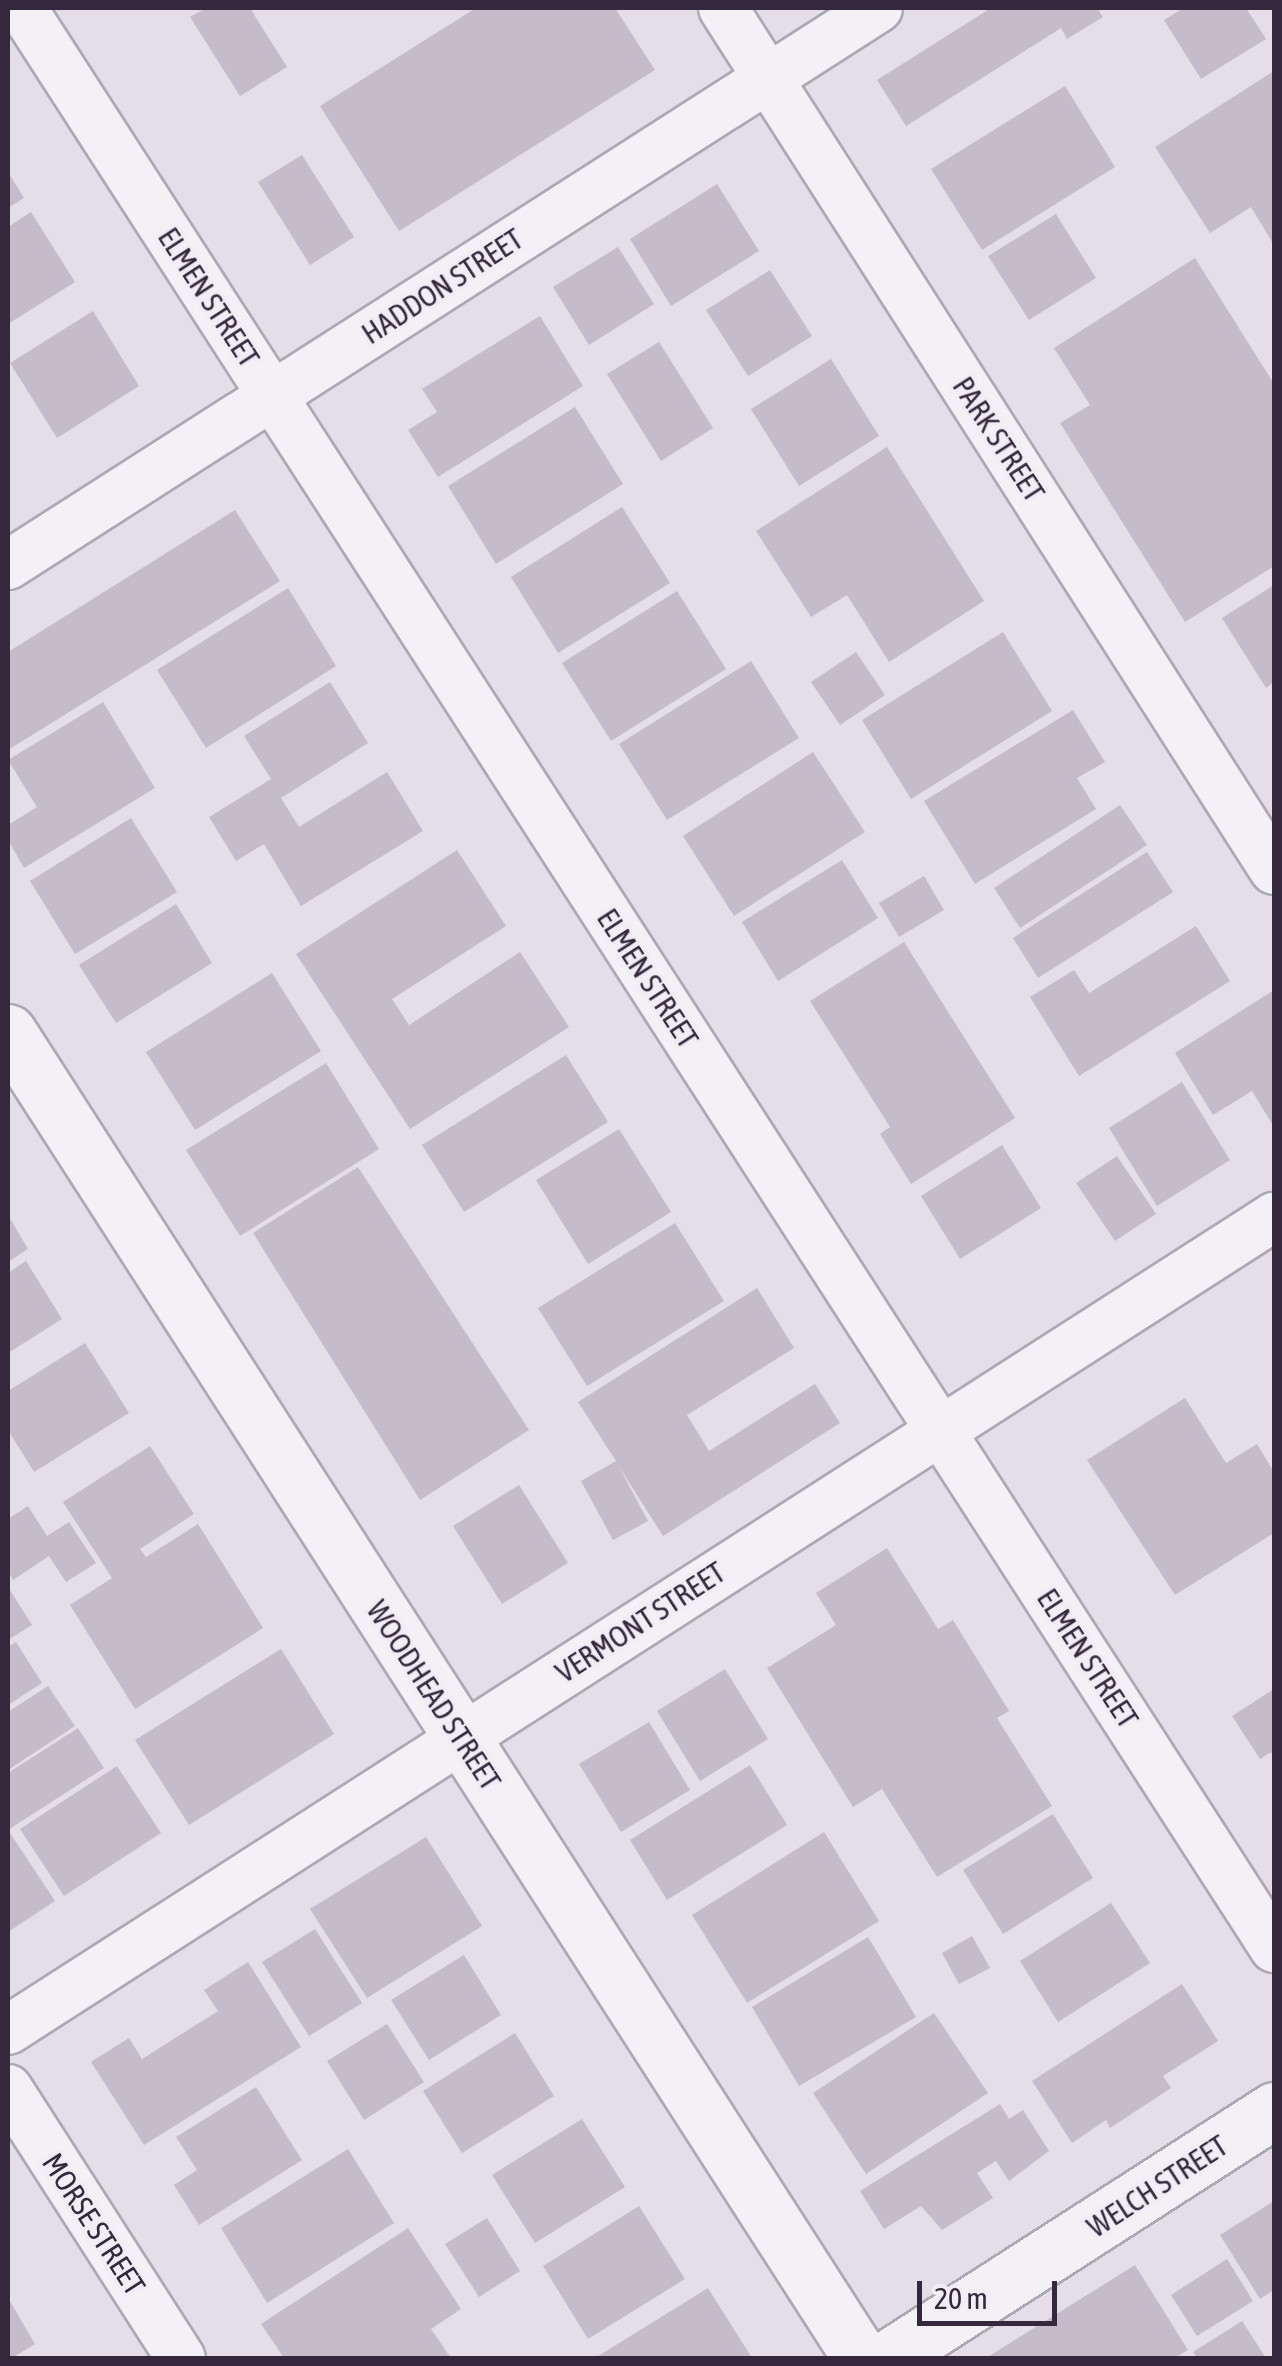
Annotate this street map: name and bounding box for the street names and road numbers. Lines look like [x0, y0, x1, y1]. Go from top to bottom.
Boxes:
street label: ELMEN STREET [151, 221, 267, 373]
street label: HADDON STREET [355, 221, 529, 351]
street label: PARK STREET [945, 370, 1053, 508]
street label: ELMEN STREET [590, 902, 706, 1054]
street label: VERMONT STREET [549, 1554, 731, 1690]
street label: ELMEN STREET [1030, 1582, 1146, 1734]
street label: WOODHEAD STREET [359, 1594, 509, 1796]
street label: WELCH STREET [1080, 2127, 1234, 2245]
street label: MORSE STREET [35, 2146, 153, 2302]

